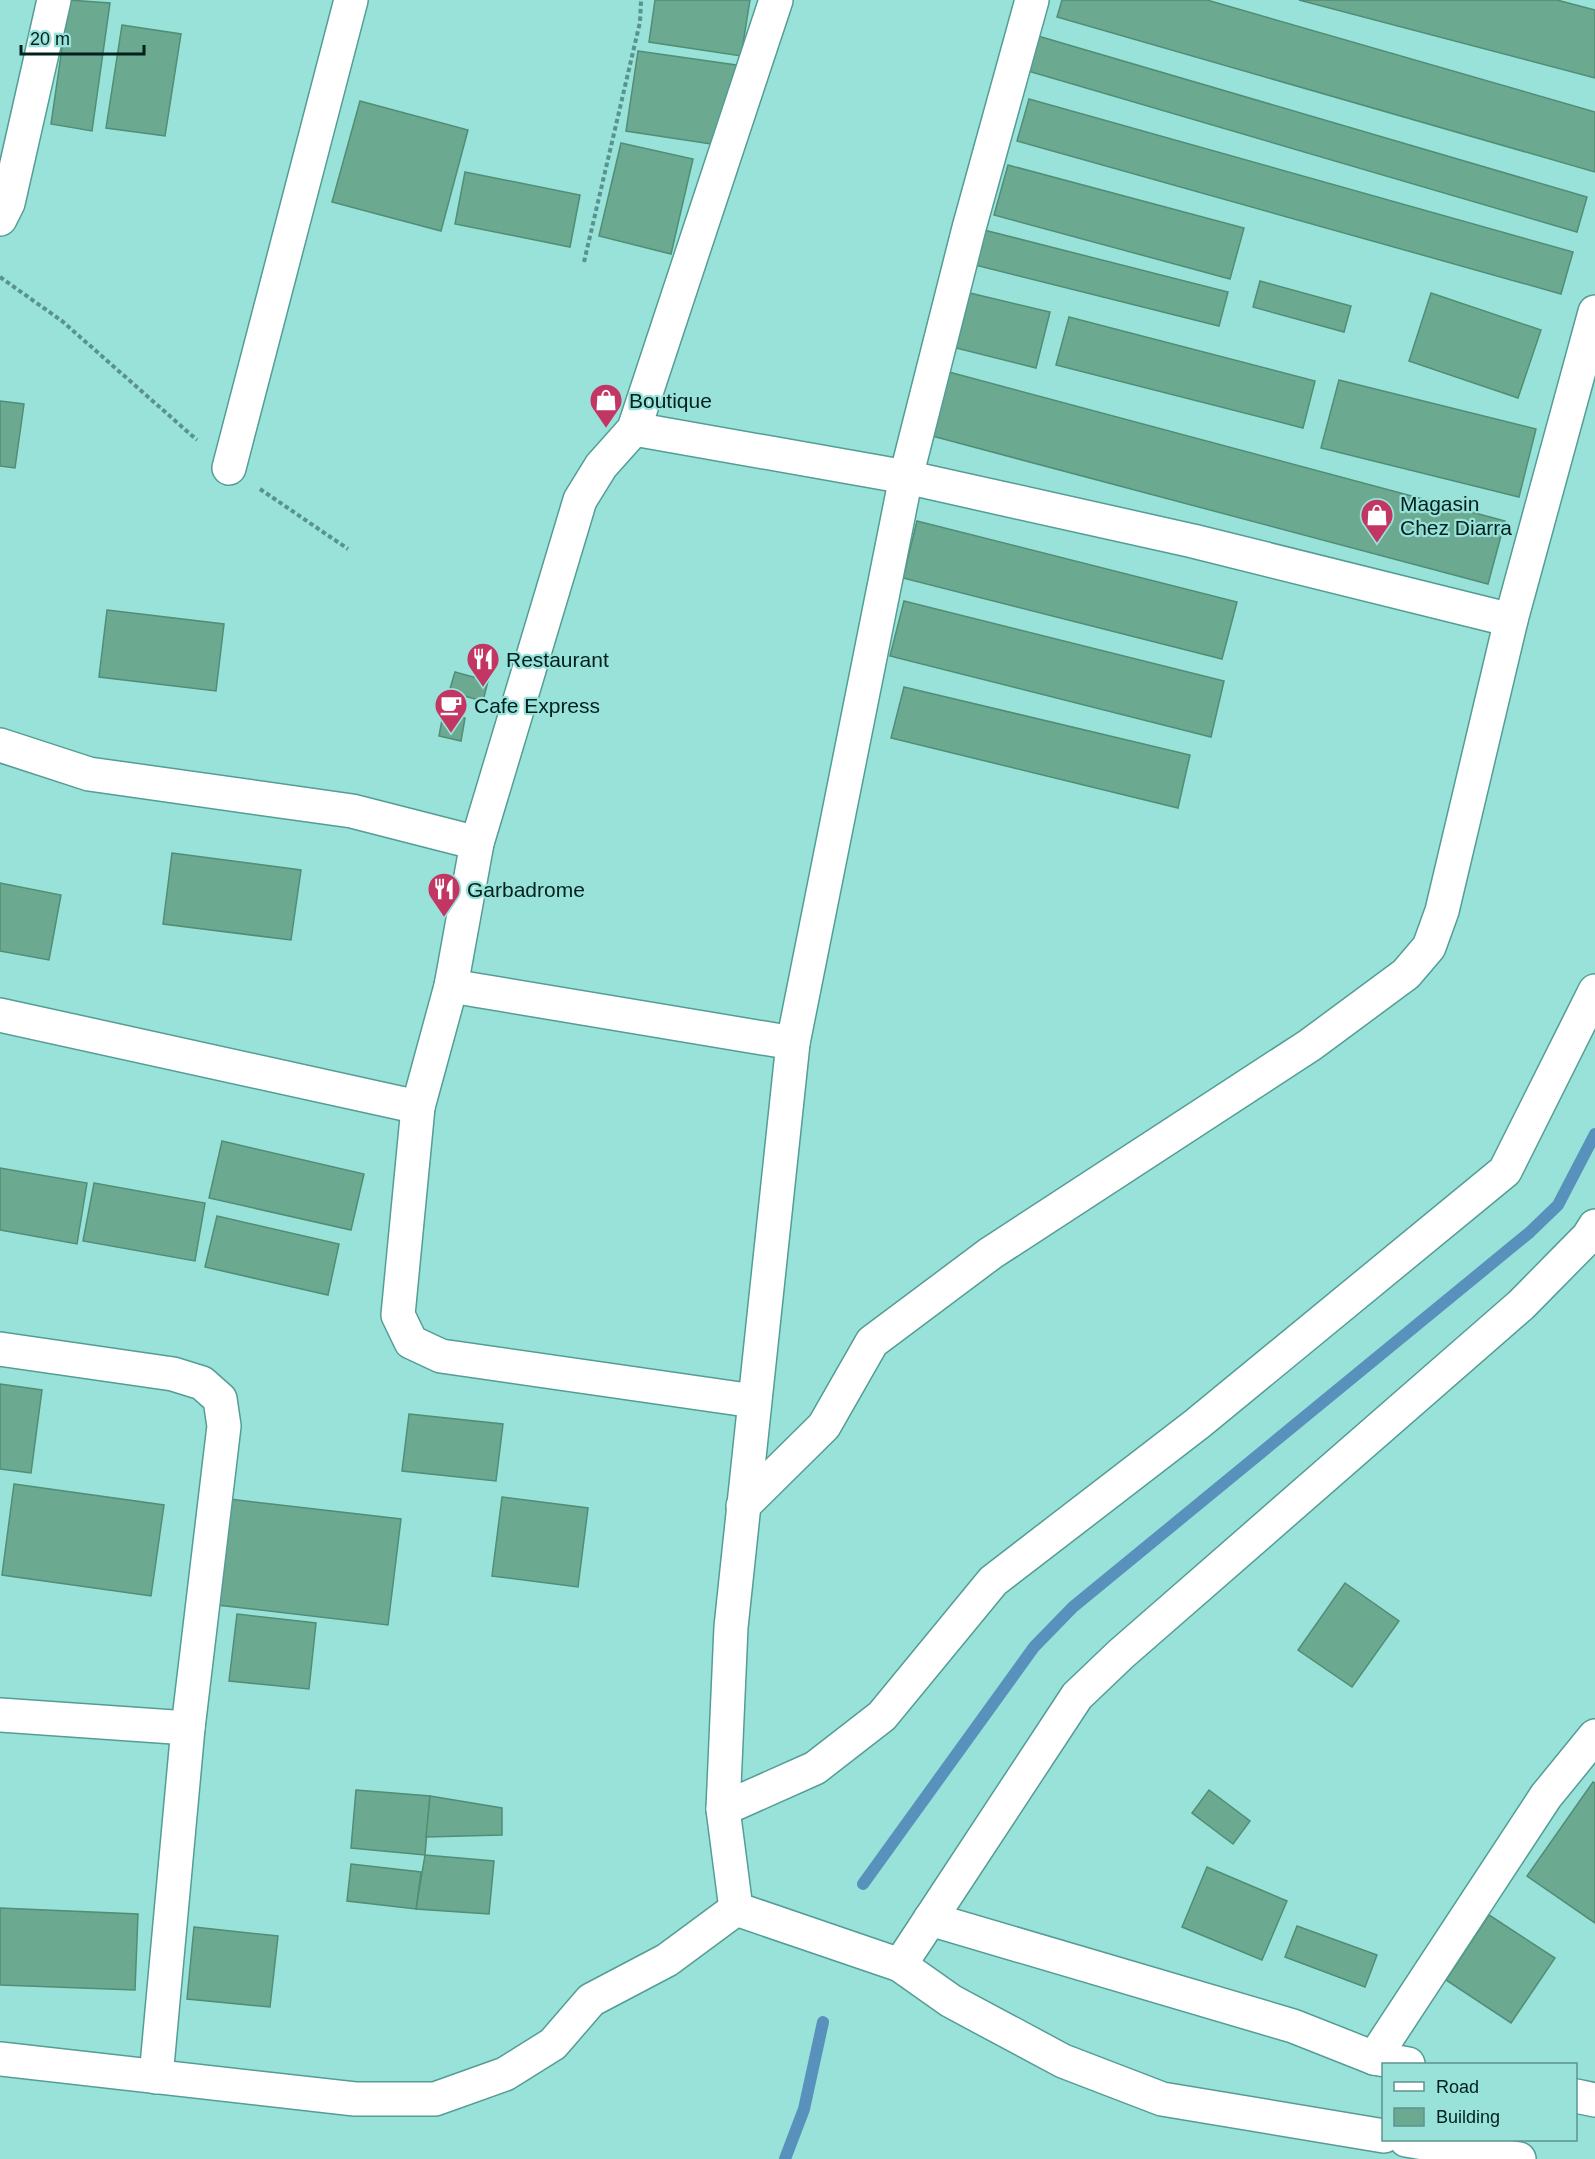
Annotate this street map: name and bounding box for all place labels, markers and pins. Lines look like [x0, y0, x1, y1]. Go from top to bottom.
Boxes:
shop icon: Boutique [588, 382, 624, 429]
place label: Boutique [629, 389, 712, 412]
place label: Magasin Chez Diarra [1400, 492, 1512, 539]
shop icon: Magasin Chez Diarra [1359, 497, 1395, 544]
restaurant icon: Restaurant [465, 641, 501, 688]
place label: Restaurant [506, 648, 609, 671]
cafe icon: Cafe Express [433, 687, 469, 734]
place label: Cafe Express [474, 694, 600, 717]
restaurant icon: Garbadrome [426, 871, 462, 918]
place label: Garbadrome [467, 878, 585, 901]

